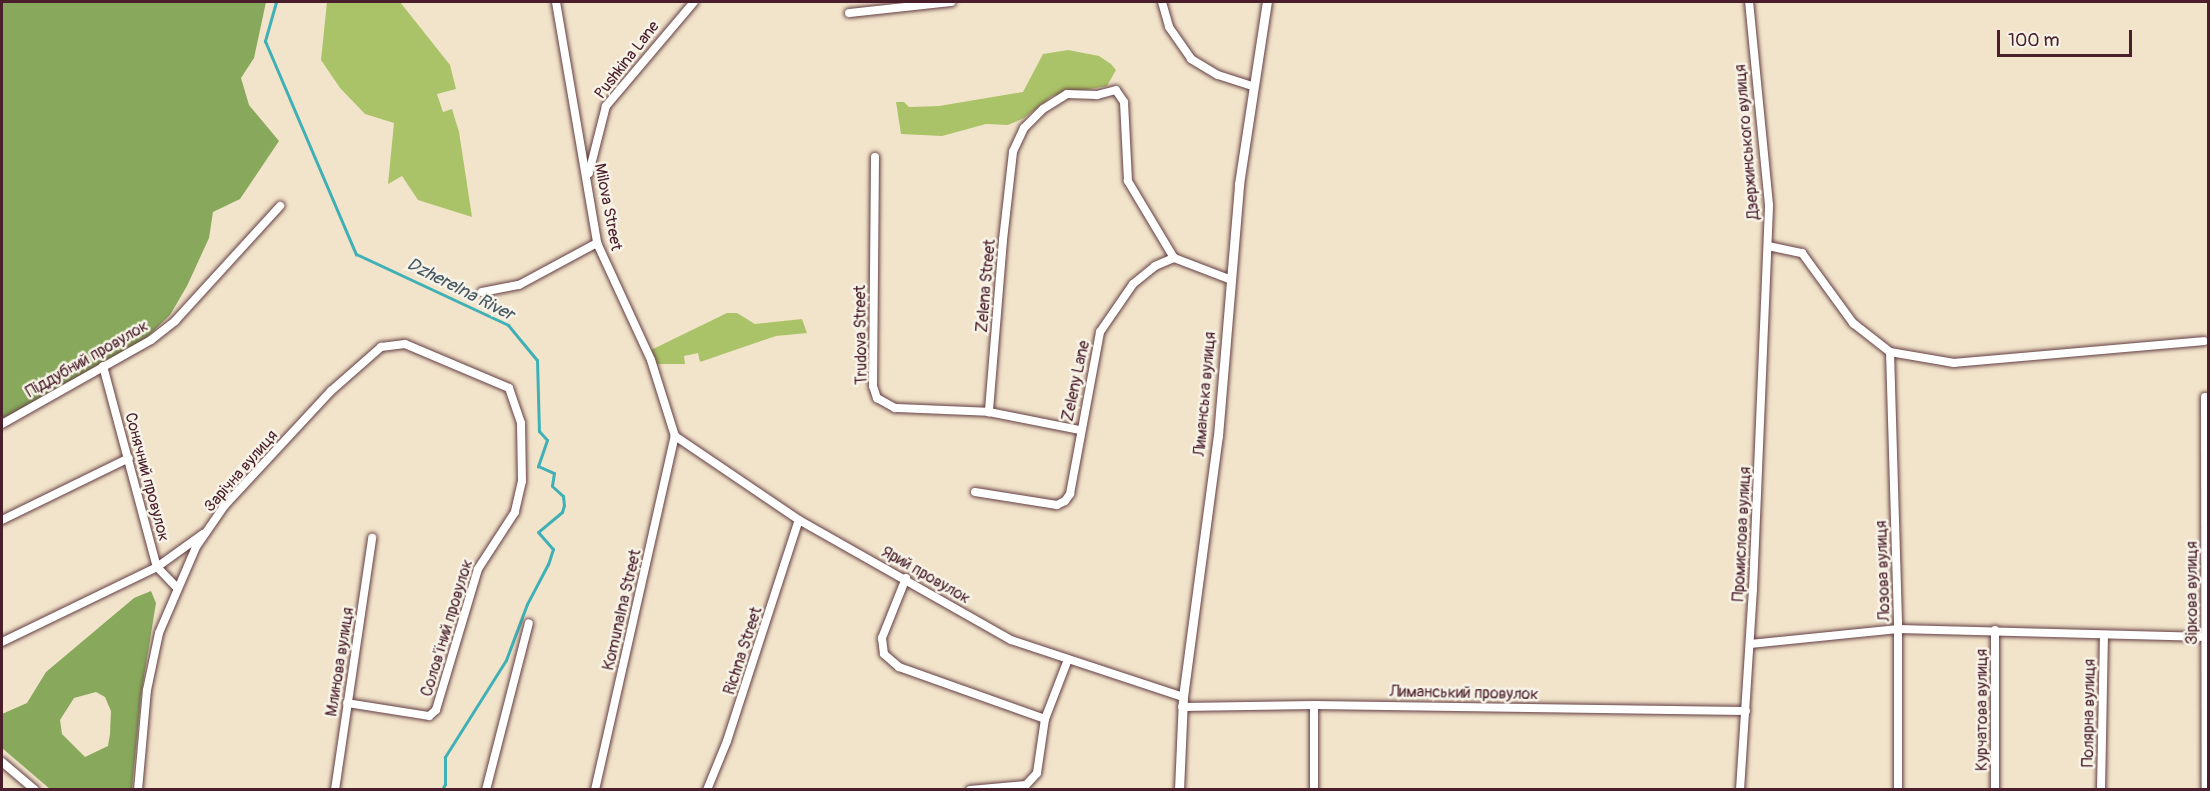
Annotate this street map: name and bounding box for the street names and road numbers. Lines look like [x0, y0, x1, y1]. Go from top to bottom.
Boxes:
street label: Pushkina Lane [591, 17, 663, 103]
street label: Дзержинського вулиця [1731, 64, 1763, 220]
street label: Milova Street [590, 162, 626, 252]
street label: Zelena Street [972, 239, 1000, 333]
street label: Trudova Street [851, 285, 871, 385]
street label: Піддубний провулок [22, 316, 152, 402]
street label: Лиманська вулиця [1190, 331, 1220, 457]
street label: Zeleny Lane [1058, 339, 1094, 423]
street label: Сонячний провулок [121, 410, 173, 544]
street label: Зарічна вулиця [200, 426, 282, 516]
street label: Промислова вулиця [1729, 466, 1755, 602]
street label: Лозова вулиця [1872, 520, 1894, 622]
street label: Зіркова вулиця [2182, 541, 2202, 645]
street label: Ярий провулок [878, 542, 974, 608]
street label: Komunalna Street [599, 548, 645, 672]
street label: Солов'їний провулок [417, 557, 477, 699]
street label: Richna Street [720, 605, 766, 697]
street label: Млинова вулиця [322, 606, 358, 718]
street label: Курчатова вулиця [1972, 649, 1992, 771]
street label: Полярна вулиця [2078, 659, 2100, 767]
street label: Лиманський провулок [1389, 682, 1539, 704]

